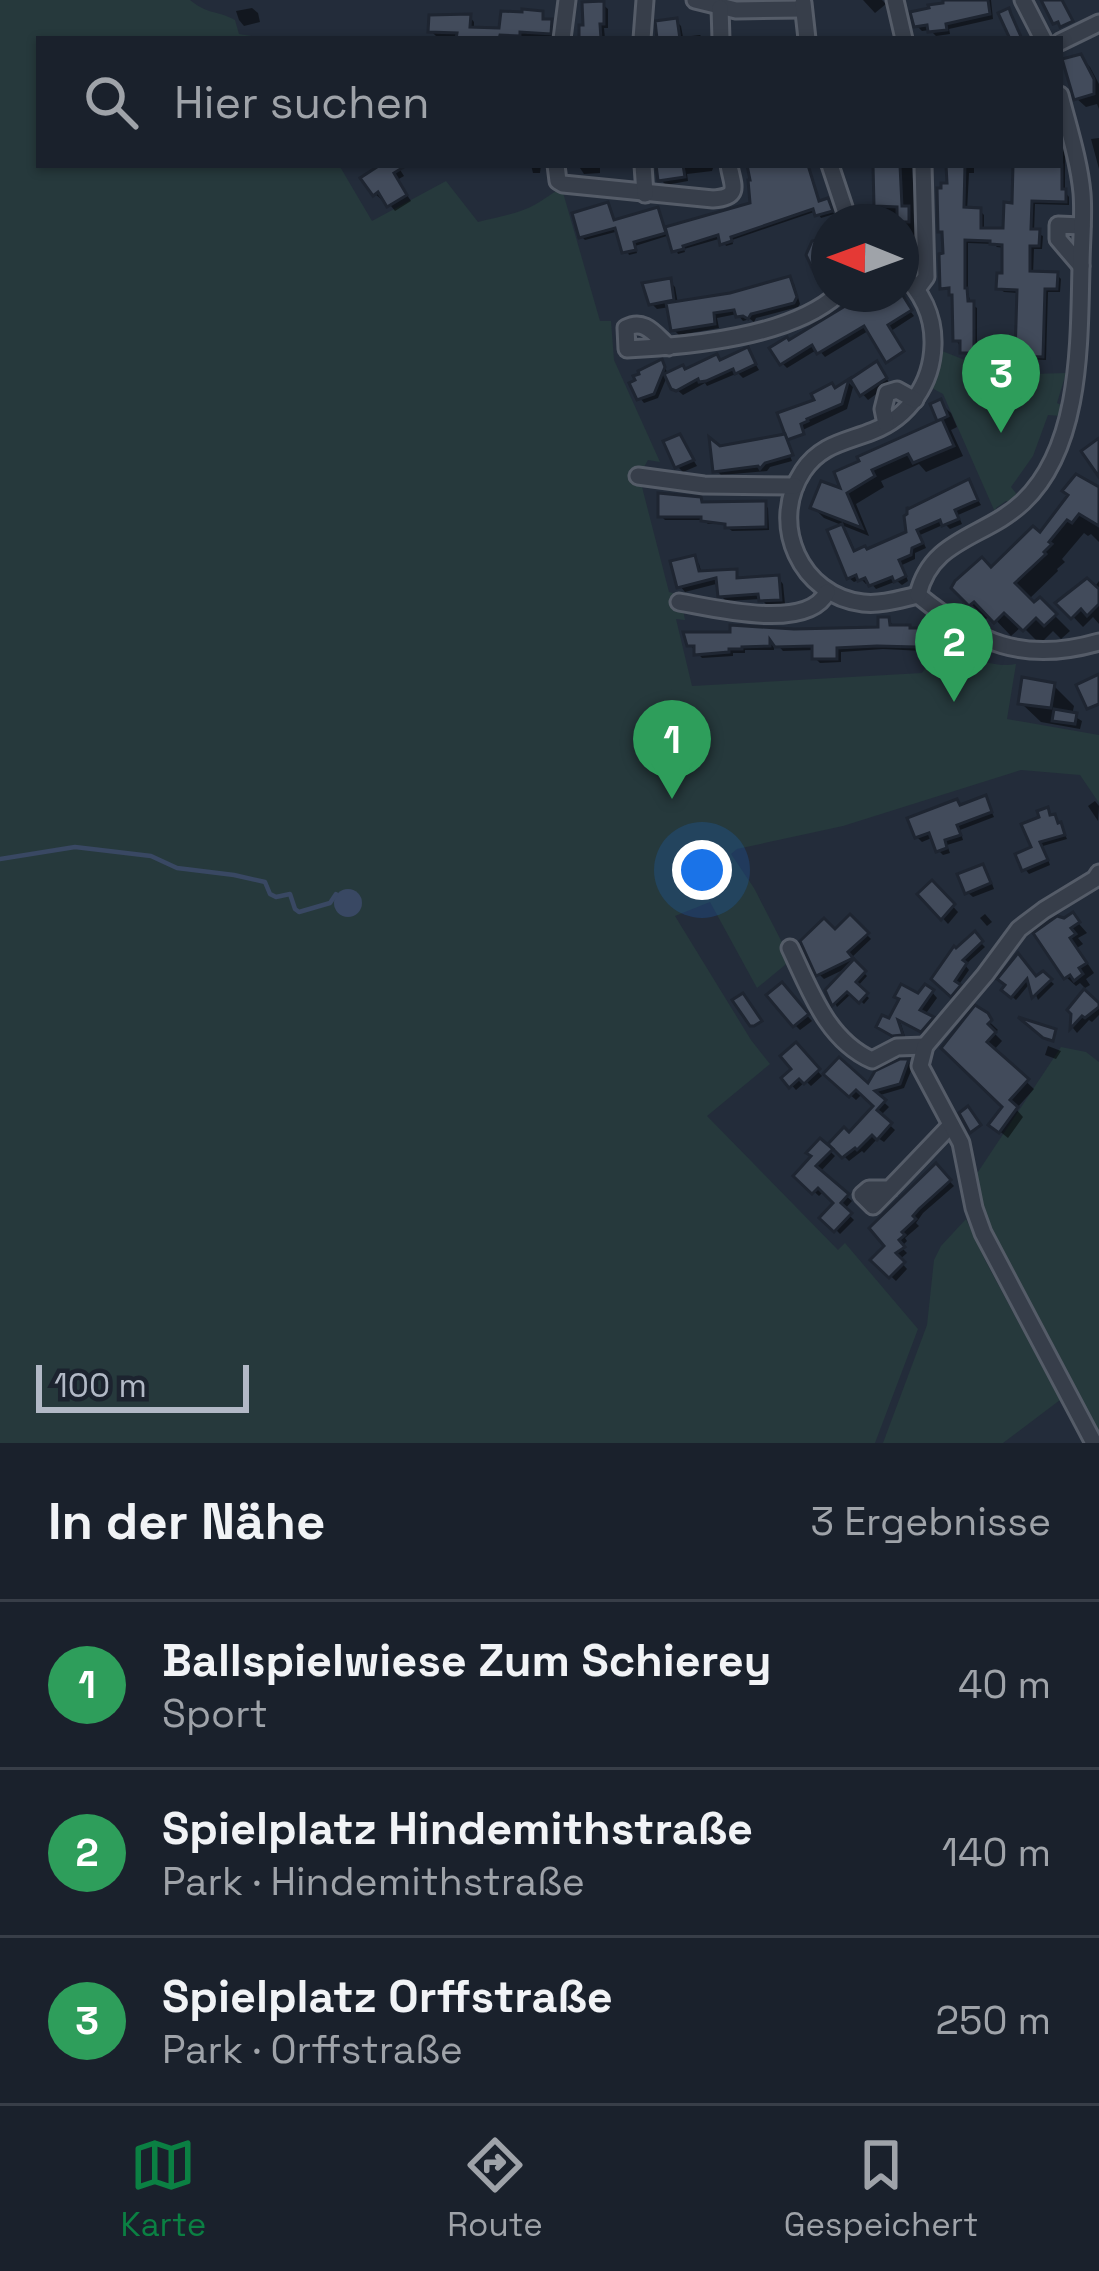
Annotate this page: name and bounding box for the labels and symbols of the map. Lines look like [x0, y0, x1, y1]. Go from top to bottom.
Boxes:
north arrow [811, 204, 919, 312]
pin: 3 [962, 334, 1040, 433]
pin: 2 [915, 603, 993, 702]
pin: 1 [633, 700, 711, 799]
your location [672, 840, 732, 900]
scale bar [36, 1359, 249, 1412]

